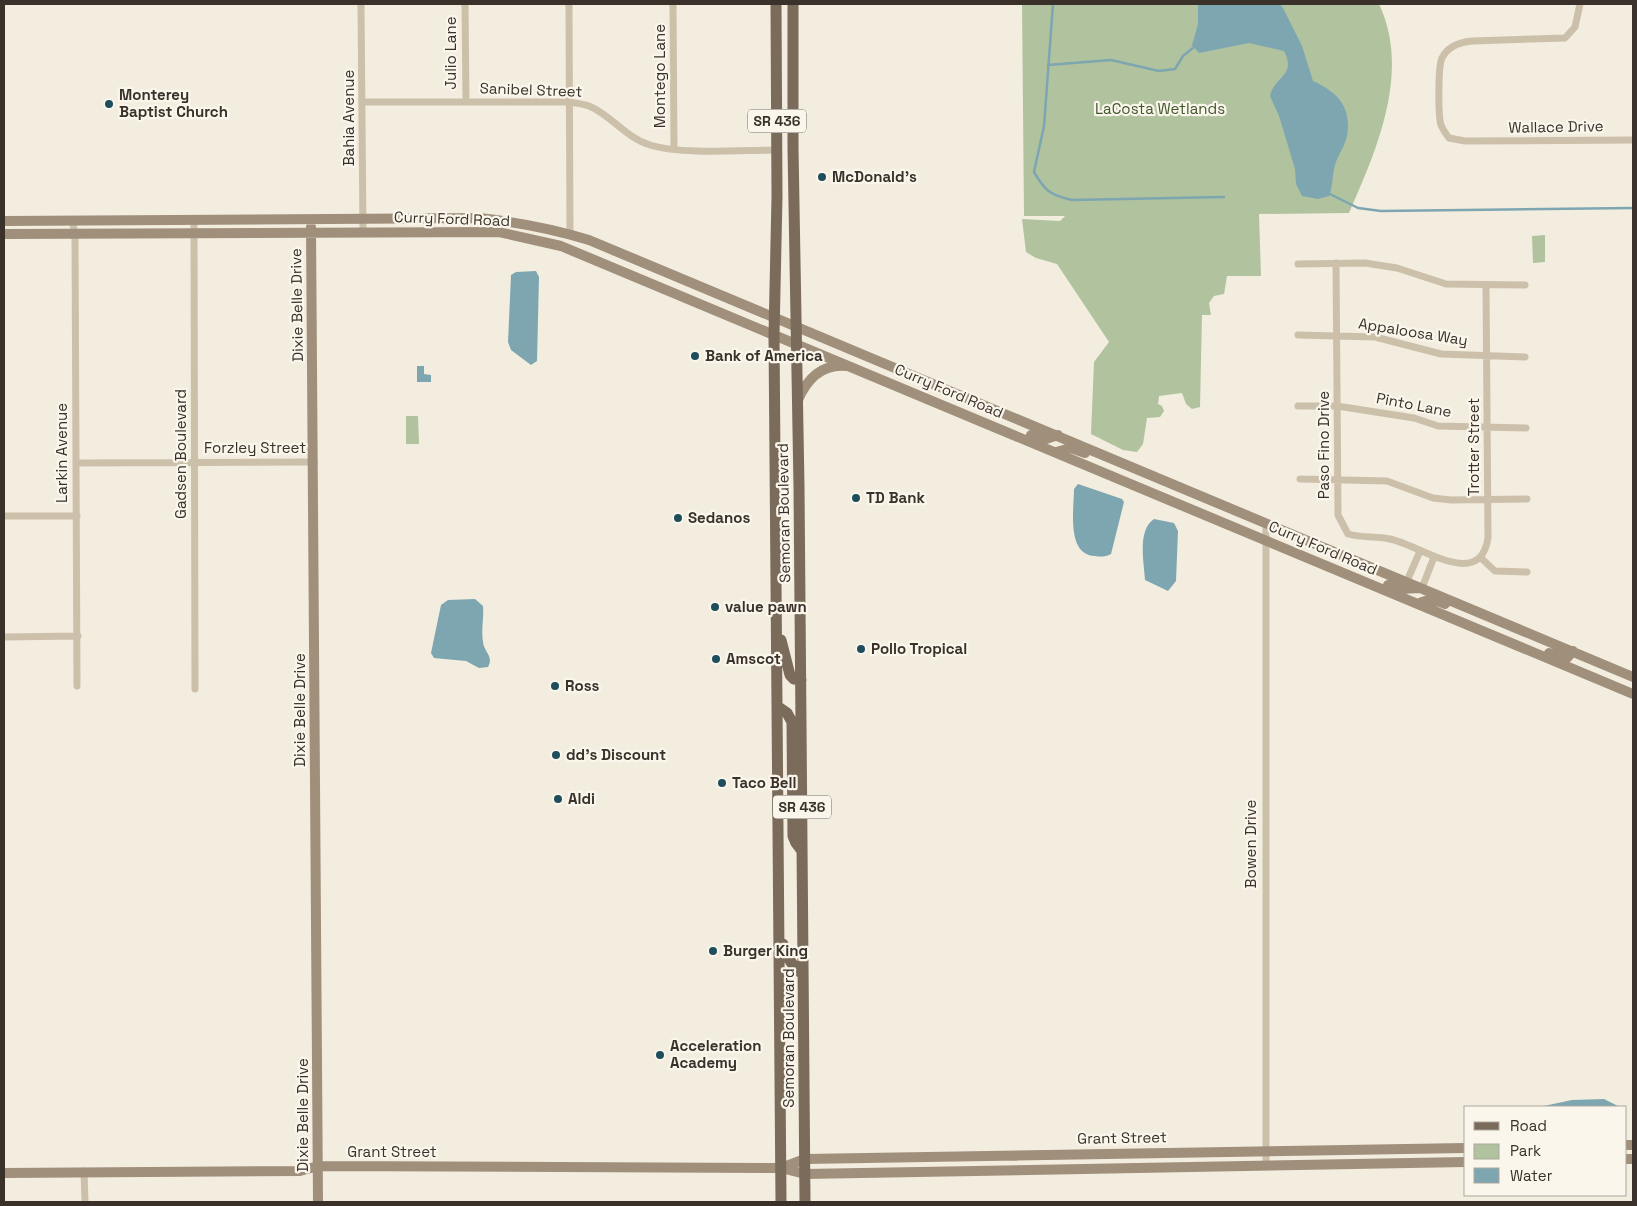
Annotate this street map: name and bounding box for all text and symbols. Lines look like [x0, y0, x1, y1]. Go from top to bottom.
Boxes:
street label: Julio Lane [441, 16, 460, 90]
street label: Montego Lane [650, 24, 669, 128]
street label: Bahia Avenue [339, 70, 358, 166]
street label: Sanibel Street [479, 78, 583, 101]
place label: Monterey Baptist Church [119, 85, 228, 121]
marker: Monterey Baptist Church [103, 98, 115, 110]
park label: LaCosta Wetlands [1095, 99, 1225, 118]
road number: SR 436 [748, 110, 806, 132]
street label: Wallace Drive [1508, 116, 1604, 137]
place label: McDonald's [832, 167, 917, 186]
marker: McDonald's [816, 171, 828, 183]
street label: Curry Ford Road [394, 207, 510, 230]
street label: Dixie Belle Drive [286, 248, 307, 362]
street label: Appaloosa Way [1357, 313, 1469, 350]
place label: Bank of America [705, 346, 823, 365]
marker: Bank of America [689, 350, 701, 362]
street label: Curry Ford Road [892, 359, 1006, 422]
street label: Pinto Lane [1375, 388, 1453, 421]
street label: Gadsen Boulevard [171, 389, 190, 519]
street label: Paso Fino Drive [1314, 391, 1333, 499]
street label: Trotter Street [1464, 398, 1483, 496]
street label: Larkin Avenue [52, 403, 71, 503]
street label: Forzley Street [204, 438, 306, 457]
street label: Semoran Boulevard [773, 443, 794, 583]
place label: TD Bank [866, 488, 925, 507]
marker: TD Bank [850, 492, 862, 504]
place label: Sedanos [688, 508, 750, 527]
marker: Sedanos [672, 512, 684, 524]
street label: Curry Ford Road [1266, 516, 1380, 579]
place label: value pawn [725, 597, 807, 616]
marker: value pawn [709, 601, 721, 613]
place label: Pollo Tropical [871, 639, 967, 658]
marker: Pollo Tropical [855, 643, 867, 655]
place label: Amscot [726, 649, 781, 668]
street label: Dixie Belle Drive [290, 653, 309, 767]
marker: Amscot [710, 653, 722, 665]
place label: Ross [565, 676, 600, 695]
marker: Ross [549, 680, 561, 692]
place label: dd's Discount [566, 745, 666, 764]
marker: dd's Discount [550, 749, 562, 761]
place label: Taco Bell [732, 773, 796, 792]
marker: Taco Bell [716, 777, 728, 789]
place label: Aldi [568, 789, 595, 808]
marker: Aldi [552, 793, 564, 805]
road number: SR 436 [773, 796, 831, 819]
street label: Bowen Drive [1241, 800, 1260, 888]
place label: Burger King [723, 941, 808, 960]
marker: Burger King [707, 945, 719, 957]
street label: Semoran Boulevard [779, 968, 798, 1108]
place label: Acceleration Academy [670, 1036, 762, 1072]
marker: Acceleration Academy [654, 1049, 666, 1061]
street label: Dixie Belle Drive [293, 1058, 312, 1172]
legend [1464, 1106, 1627, 1196]
text: Road [1510, 1116, 1547, 1135]
street label: Grant Street [1077, 1127, 1167, 1148]
text: Park [1510, 1141, 1541, 1160]
street label: Grant Street [347, 1142, 437, 1161]
text: Water [1510, 1166, 1553, 1185]

